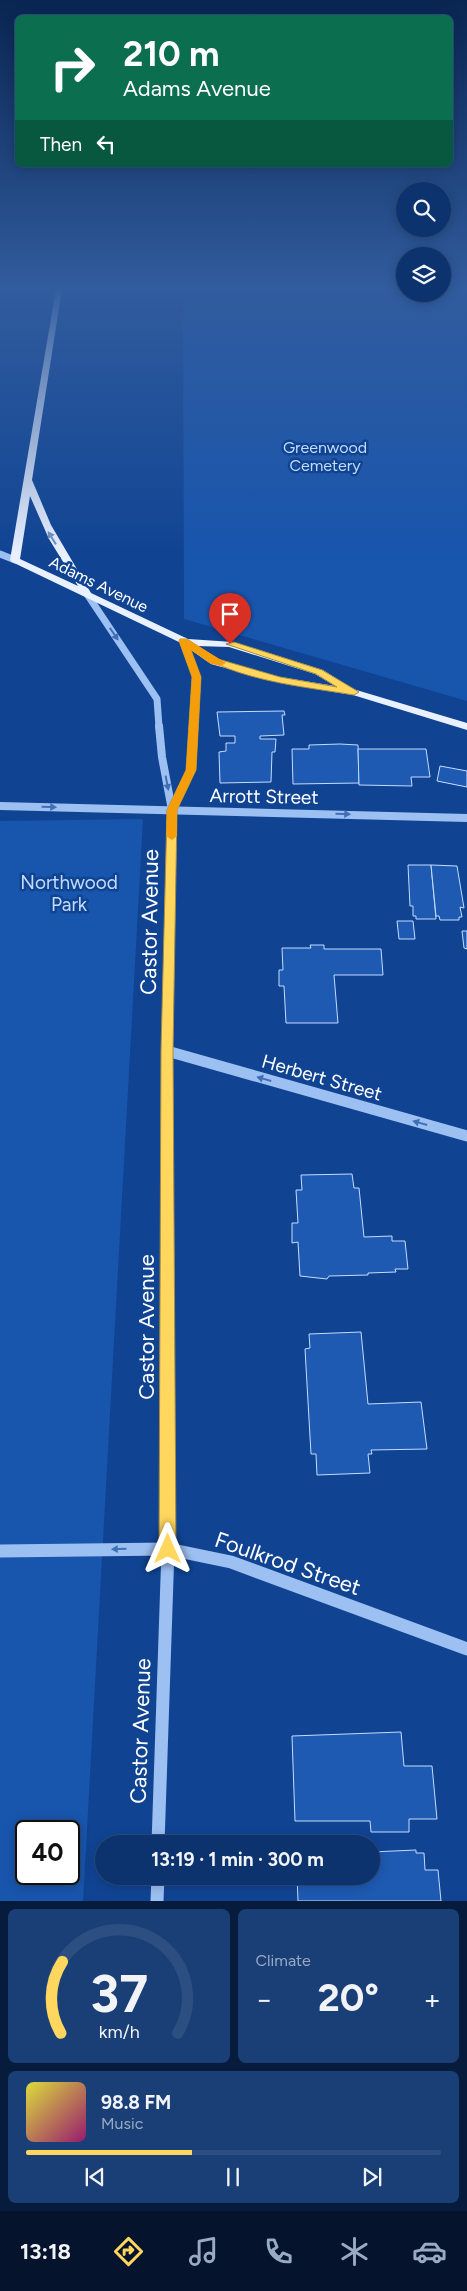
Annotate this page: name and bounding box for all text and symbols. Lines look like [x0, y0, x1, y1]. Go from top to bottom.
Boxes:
text: 210 m [123, 33, 220, 75]
icon: right [40, 35, 105, 100]
text: Adams Avenue [123, 75, 271, 102]
icon: left [92, 130, 120, 158]
text: Then [40, 133, 82, 156]
map controls [396, 182, 451, 302]
button: search [396, 182, 451, 237]
button: layers [396, 247, 451, 302]
park label: Greenwood Cemetery [283, 438, 367, 475]
one-way arrow [47, 531, 57, 544]
street label: Adams Avenue [46, 552, 151, 617]
pin [209, 593, 251, 644]
icon: arrive [216, 600, 244, 628]
one-way arrow [109, 628, 119, 641]
one-way arrow [163, 776, 171, 791]
street label: Arrott Street [209, 784, 319, 809]
one-way arrow [41, 803, 57, 811]
one-way arrow [336, 811, 352, 819]
street label: Castor Avenue [135, 849, 164, 995]
park label: Northwood Park [20, 871, 118, 916]
street label: Herbert Street [259, 1049, 385, 1106]
one-way arrow [256, 1074, 271, 1082]
one-way arrow [413, 1118, 428, 1126]
street label: Castor Avenue [133, 1254, 160, 1400]
position arrow [141, 1522, 193, 1574]
street label: Foulkrod Street [211, 1526, 364, 1601]
one-way arrow [111, 1545, 127, 1553]
street label: Castor Avenue [124, 1658, 157, 1804]
speed limit sign: 40 [15, 1820, 80, 1885]
text: 13:19 · 1 min · 300 m [151, 1848, 324, 1871]
text: Climate [256, 1951, 311, 1970]
text: 37 [90, 1963, 148, 2025]
text: 20° [318, 1975, 379, 2021]
text: − [256, 1982, 273, 2016]
text: + [424, 1982, 441, 2016]
text: km/h [98, 2021, 139, 2042]
text: 98.8 FM [101, 2091, 171, 2114]
text: Music [101, 2114, 143, 2133]
icon: previous [81, 2163, 109, 2191]
icon: pause [219, 2163, 247, 2191]
icon: next [358, 2163, 386, 2191]
icon: directions [111, 2234, 146, 2269]
icon: music [186, 2234, 221, 2269]
icon: phone [261, 2234, 296, 2269]
icon: climate [337, 2234, 372, 2269]
icon: car [412, 2234, 447, 2269]
text: 13:18 [20, 2238, 71, 2265]

